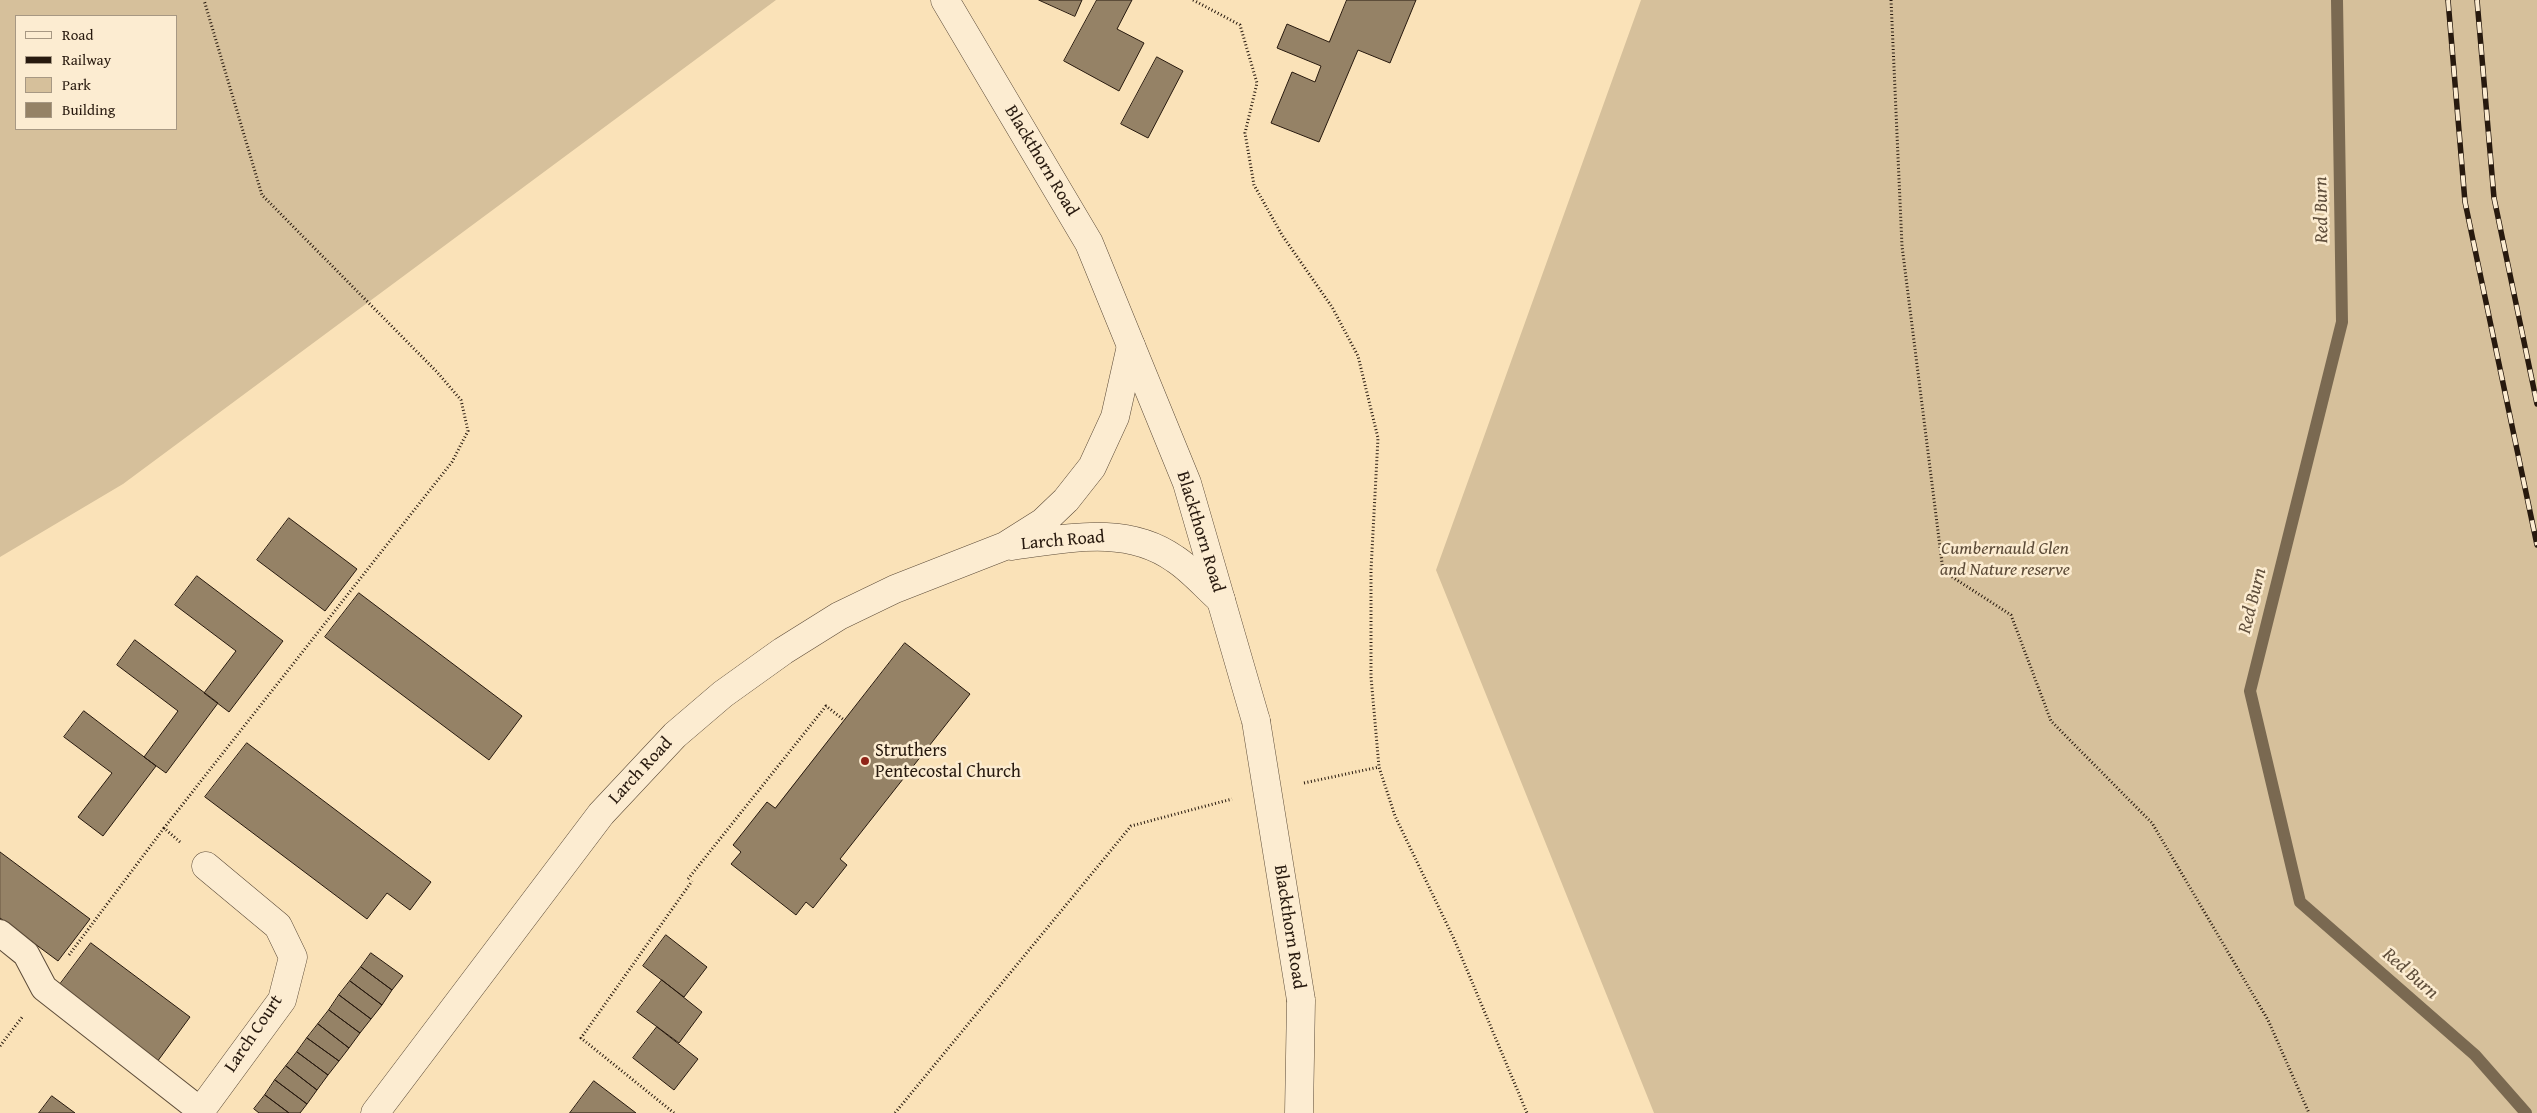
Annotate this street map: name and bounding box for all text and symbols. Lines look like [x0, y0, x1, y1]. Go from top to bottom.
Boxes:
legend [15, 15, 178, 130]
text: Road [62, 24, 93, 45]
text: Railway [62, 49, 111, 70]
text: Park [62, 74, 91, 95]
text: Building [62, 99, 115, 120]
street label: Blackthorn Road [999, 102, 1083, 220]
water label: Red Burn [2310, 176, 2334, 244]
street label: Blackthorn Road [1171, 469, 1229, 595]
street label: Larch Road [1020, 527, 1106, 555]
park label: Cumbernauld Glen and Nature reserve [1940, 538, 2070, 580]
water label: Red Burn [2234, 566, 2272, 636]
street label: Larch Road [605, 733, 677, 809]
place label: Struthers Pentecostal Church [875, 740, 1021, 782]
marker: Struthers Pentecostal Church [859, 755, 871, 767]
street label: Blackthorn Road [1269, 863, 1309, 991]
water label: Red Burn [2377, 943, 2443, 1005]
street label: Larch Court [220, 991, 288, 1077]

